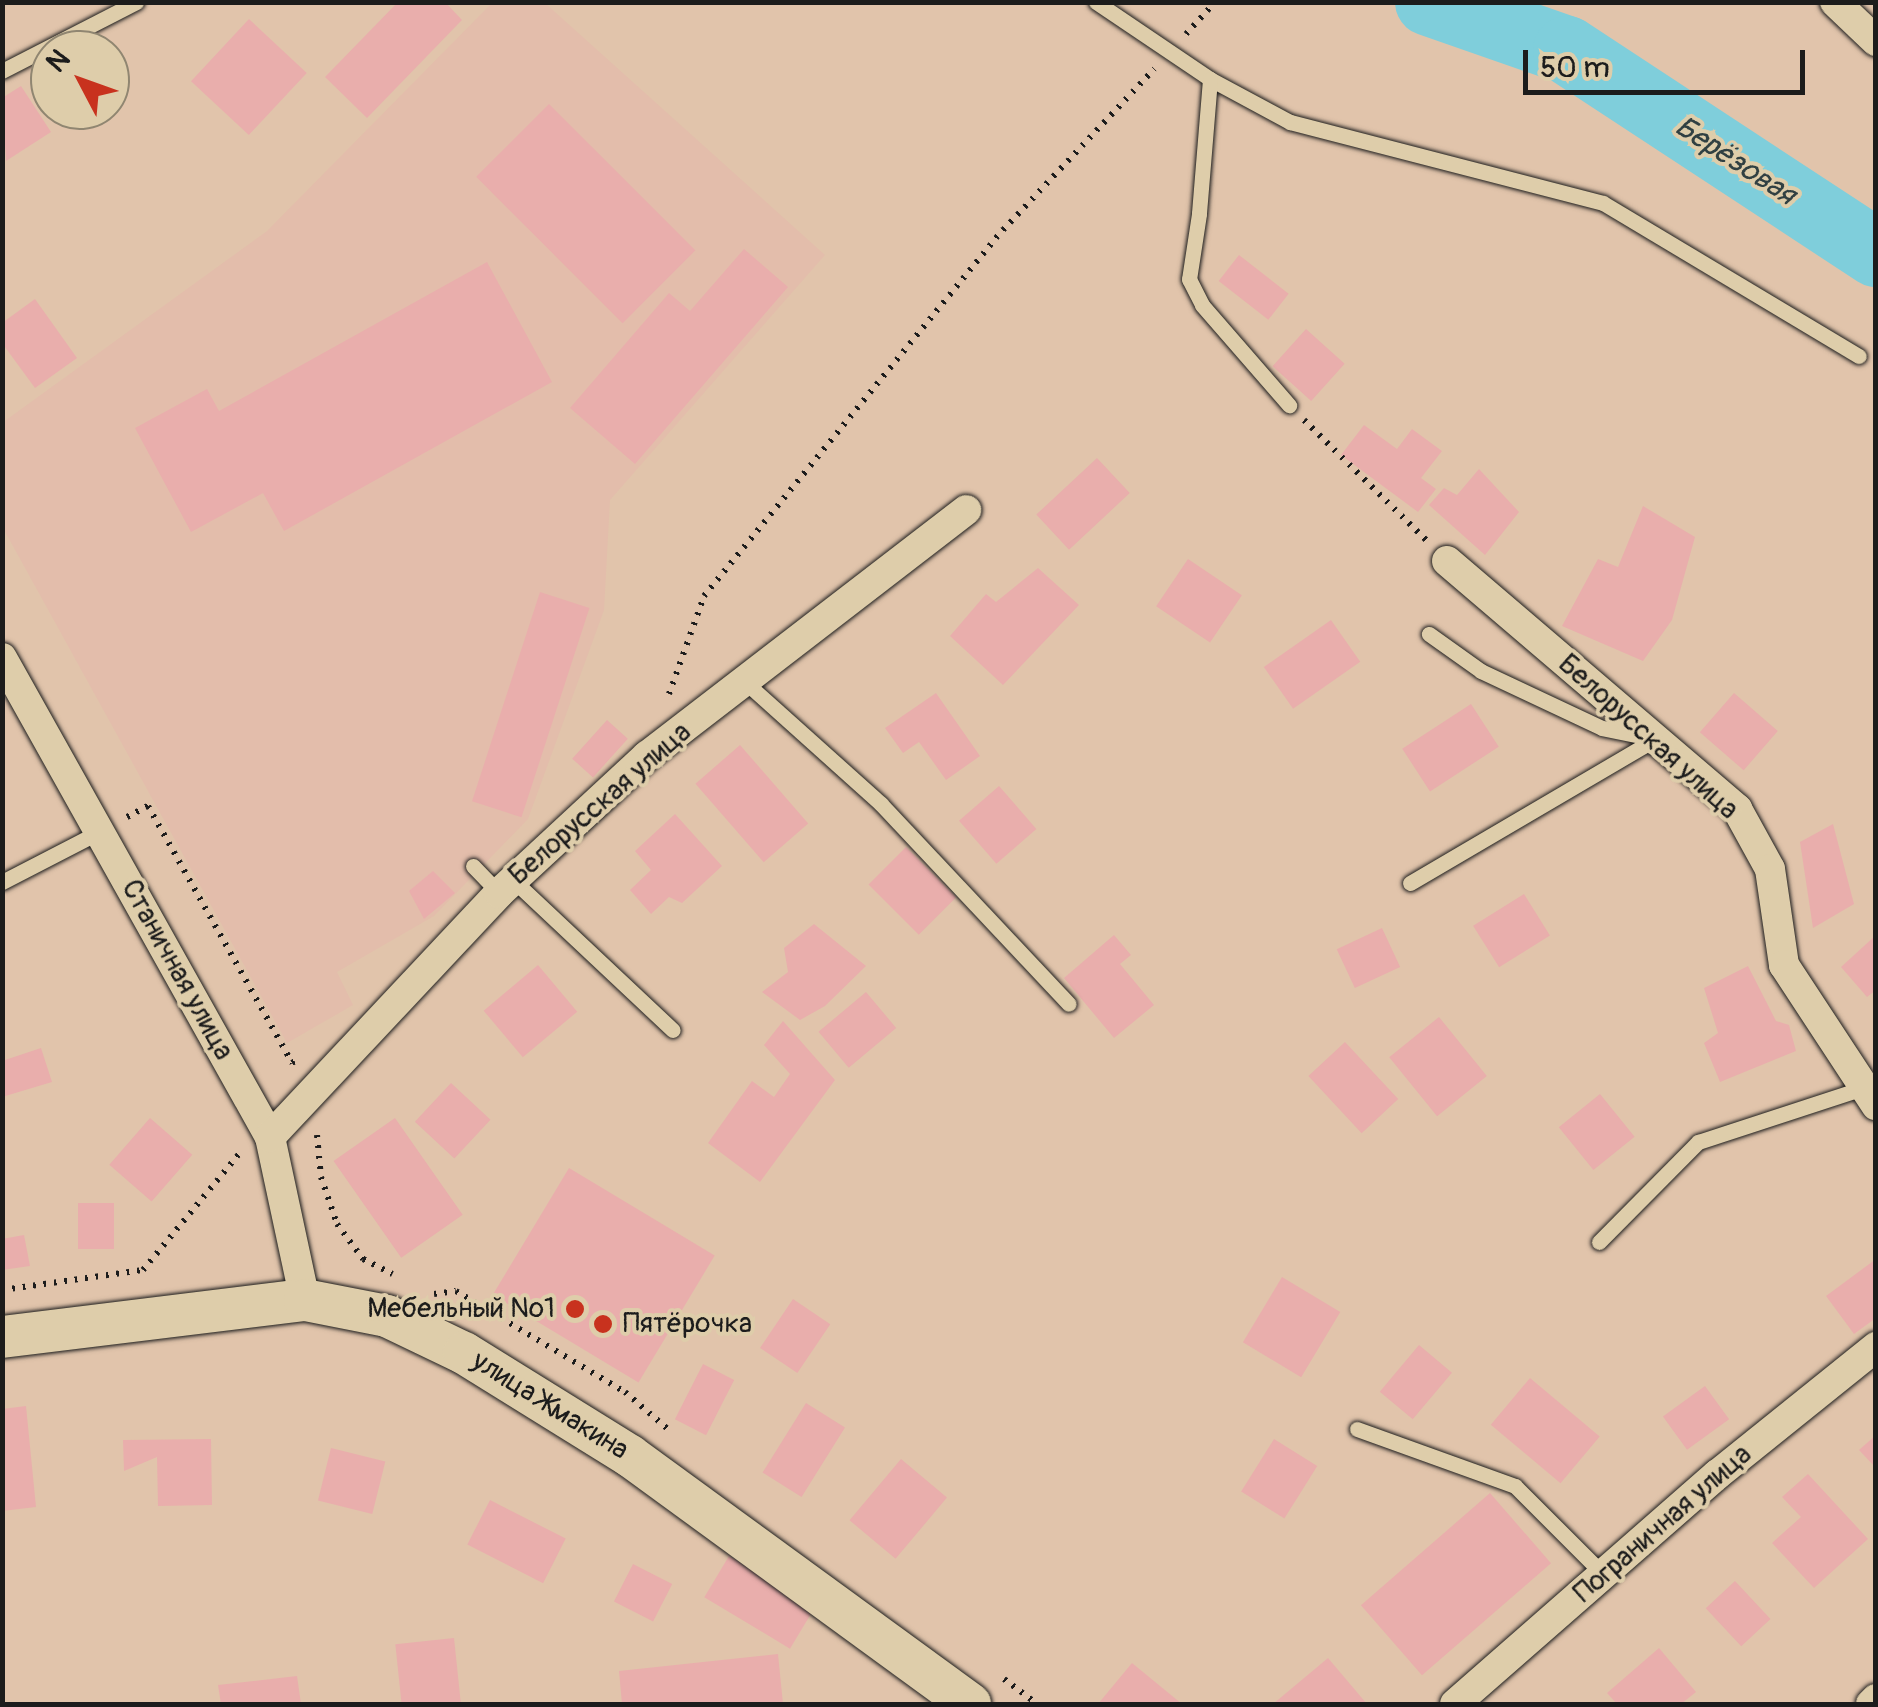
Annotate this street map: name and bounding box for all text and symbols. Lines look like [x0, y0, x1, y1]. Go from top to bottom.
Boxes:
north arrow [30, 30, 130, 130]
scale bar [1528, 30, 1810, 92]
text: N [39, 43, 78, 80]
text: 50 m [1540, 49, 1610, 86]
water label: Берёзовая [1668, 109, 1802, 213]
street label: Белорусская улица [1551, 647, 1745, 827]
street label: Белорусская улица [502, 716, 698, 892]
street label: Станичная улица [114, 874, 240, 1066]
place label: Мебельный №1 [367, 1292, 555, 1326]
marker: Мебельный №1 [564, 1298, 586, 1320]
place label: Пятёрочка [623, 1307, 752, 1341]
marker: Пятёрочка [592, 1313, 614, 1335]
street label: улица Жмакина [466, 1345, 634, 1467]
street label: Пограничная улица [1567, 1438, 1759, 1610]

